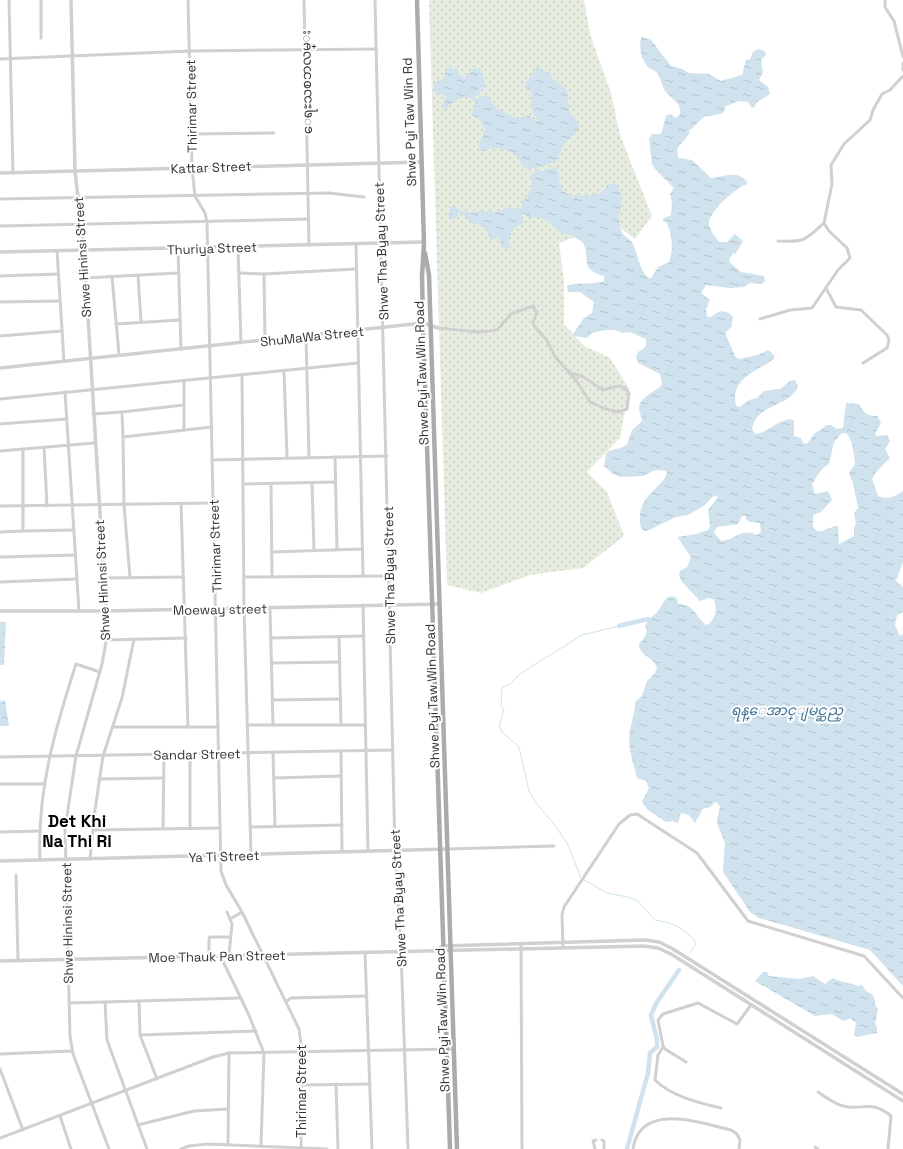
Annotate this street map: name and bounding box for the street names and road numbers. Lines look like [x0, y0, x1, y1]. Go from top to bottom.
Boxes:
street label: ေရႊသစၥာလမ္း [297, 30, 318, 134]
street label: Shwe Pyi Taw Win Rd [399, 57, 420, 187]
street label: Thirimar Street [182, 59, 201, 153]
street label: Kattar Street [170, 158, 252, 177]
street label: Shwe Tha Byay Street [371, 182, 392, 320]
street label: Shwe Hininsi Street [70, 196, 95, 318]
street label: Thuriya Street [167, 238, 257, 259]
street label: Shwe Pyi Taw Win Road [410, 301, 433, 445]
street label: ShuMaWa Street [259, 323, 365, 350]
street label: Thirimar Street [205, 499, 226, 593]
street label: Shwe Tha Byay Street [380, 506, 399, 644]
street label: Shwe Hininsi Street [91, 519, 114, 641]
street label: Moeway street [173, 600, 267, 619]
street label: Shwe Pyi Taw Win Road [421, 624, 444, 768]
street label: Sandar Street [153, 745, 241, 764]
street label: Shwe Tha Byay Street [386, 829, 411, 967]
street label: Ya Ti Street [188, 847, 260, 866]
street label: Shwe Hininsi Street [58, 862, 77, 984]
street label: Moe Thauk Pan Street [148, 947, 286, 966]
street label: Shwe Pyi Taw Win Road [431, 948, 454, 1092]
street label: Thirimar Street [293, 1044, 310, 1138]

